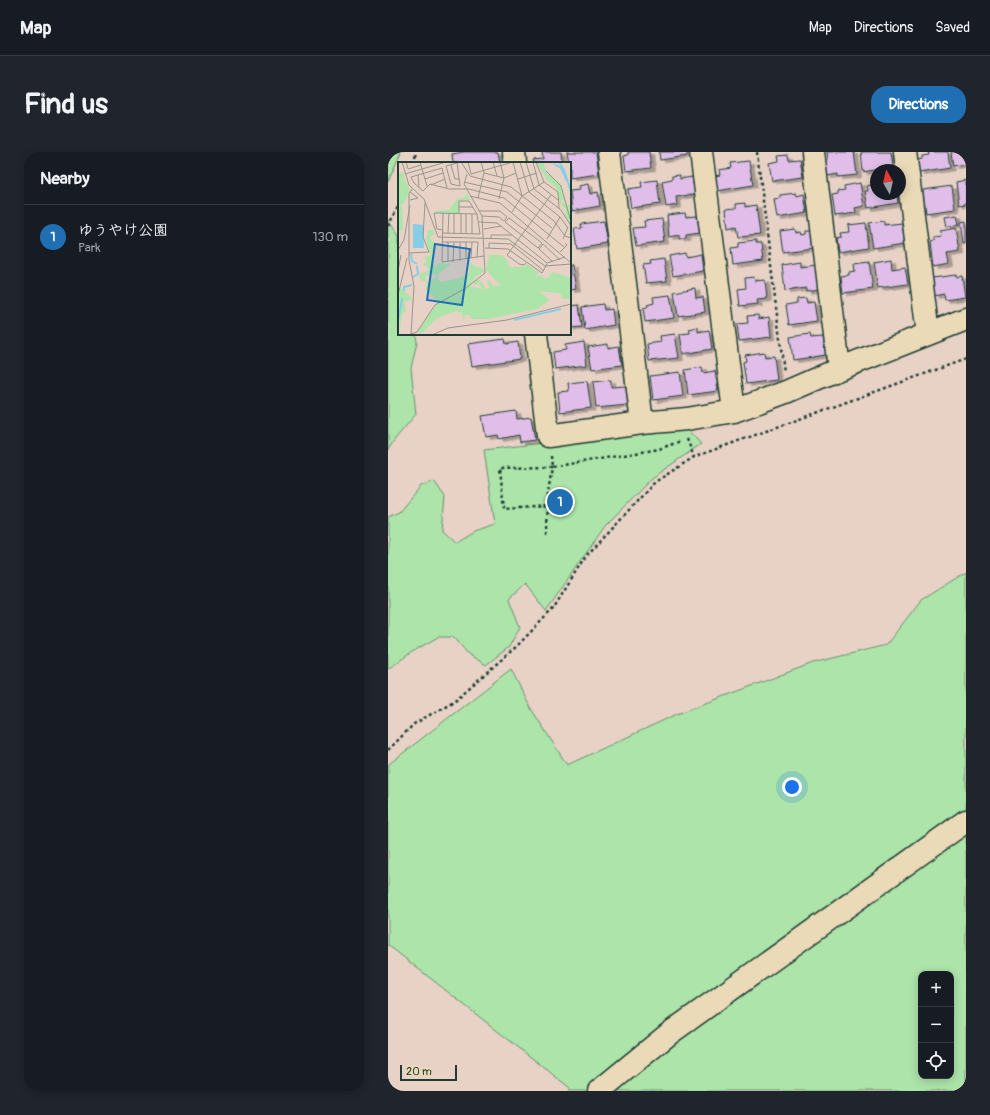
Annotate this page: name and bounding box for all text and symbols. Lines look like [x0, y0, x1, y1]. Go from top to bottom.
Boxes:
text: Map [20, 16, 51, 40]
text: Map [809, 19, 832, 36]
text: Directions [854, 19, 913, 36]
text: Saved [935, 19, 970, 36]
button: Directions [871, 86, 966, 123]
text: Find us [24, 87, 108, 122]
inset map [398, 162, 571, 335]
north arrow [870, 164, 906, 200]
text: Nearby [40, 168, 89, 189]
text: ゆうやけ公園 [78, 221, 168, 240]
text: 1 [50, 229, 56, 245]
text: 130 m [312, 229, 348, 245]
text: Park [78, 240, 101, 256]
pin: 1 [547, 487, 573, 517]
your location [782, 777, 802, 797]
map controls [918, 971, 954, 1079]
button: + [918, 971, 954, 1007]
button: − [918, 1007, 954, 1043]
button: locate [918, 1043, 954, 1079]
scale bar [400, 1063, 457, 1082]
text: 20 m [406, 1065, 432, 1078]

